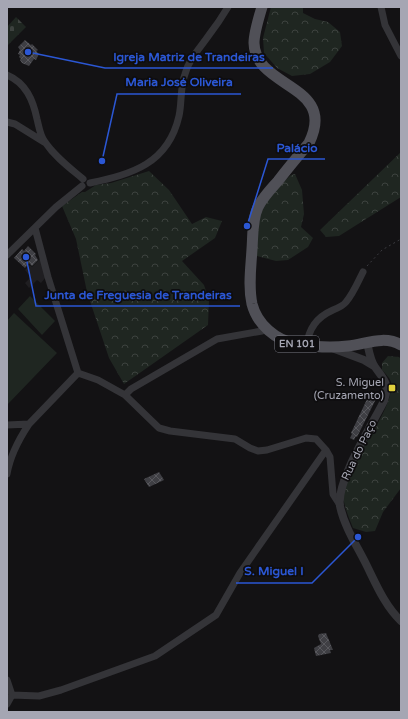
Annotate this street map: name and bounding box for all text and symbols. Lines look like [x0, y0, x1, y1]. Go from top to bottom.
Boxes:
callout: Igreja Matriz de Trandeiras [105, 44, 273, 68]
text: Igreja Matriz de Trandeiras [113, 50, 265, 65]
callout: Maria José Oliveira [117, 70, 241, 94]
text: Maria José Oliveira [125, 75, 233, 89]
callout: Palácio [268, 135, 325, 159]
text: Palácio [277, 141, 317, 155]
callout: Junta de Freguesia de Trandeiras [36, 282, 240, 306]
text: Junta de Freguesia de Trandeiras [43, 288, 232, 303]
road number: EN 101 [275, 336, 319, 352]
place label: S. Miguel (Cruzamento) [314, 376, 384, 402]
marker: S. Miguel (Cruzamento) [387, 383, 397, 393]
street label: Rua do Paço [339, 417, 379, 482]
callout: S. Miguel I [236, 559, 312, 583]
text: S. Miguel I [244, 564, 304, 579]

